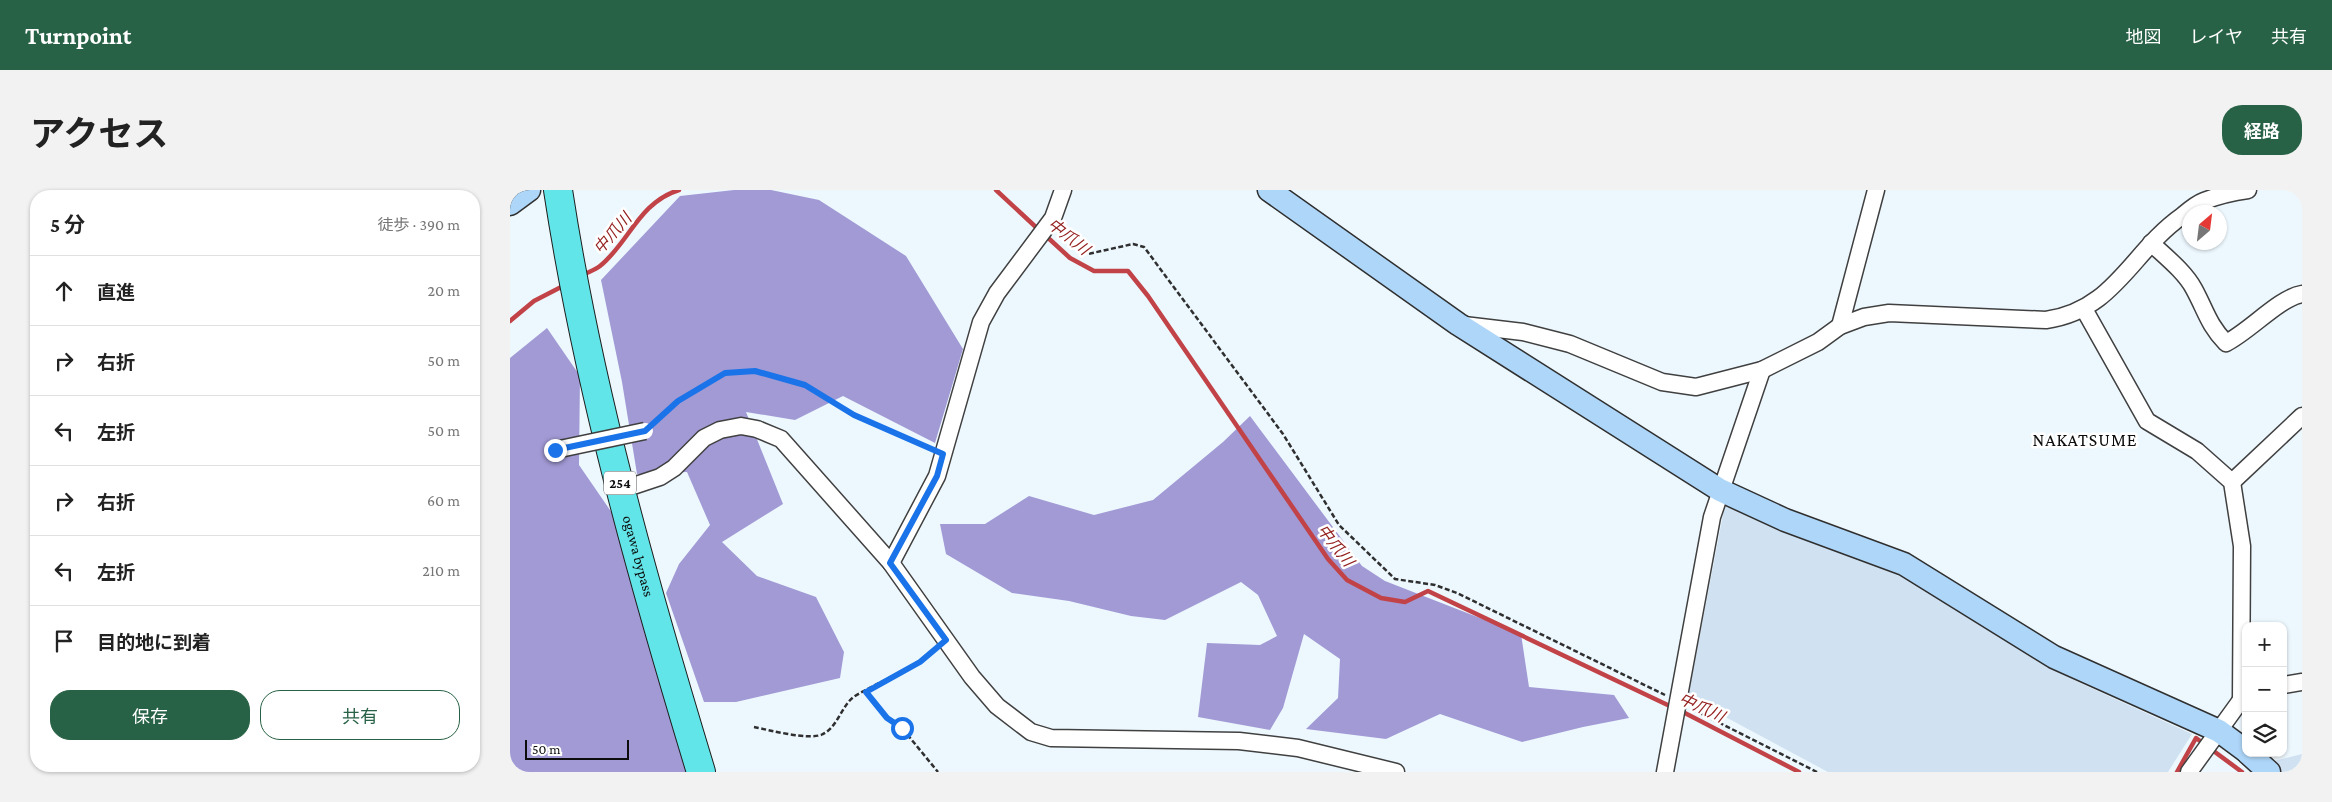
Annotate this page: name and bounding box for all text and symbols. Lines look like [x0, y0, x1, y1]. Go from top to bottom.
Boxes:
text: Turnpoint [25, 22, 131, 49]
text: 地図 [2126, 27, 2162, 47]
text: レイヤ [2190, 27, 2243, 47]
text: 共有 [2271, 27, 2307, 47]
button: 経路 [2222, 105, 2302, 155]
text: アクセス [30, 115, 168, 154]
north arrow [2182, 205, 2227, 250]
water label: 中爪川 [590, 208, 636, 257]
text: 5 分 [50, 213, 85, 237]
water label: 中爪川 [1045, 215, 1094, 259]
text: 徒歩 · 390 m [378, 216, 460, 233]
icon: ahead [50, 277, 78, 305]
text: 直進 [97, 282, 135, 303]
text: 20 m [427, 282, 460, 299]
icon: right [50, 347, 78, 375]
text: 右折 [97, 352, 135, 373]
text: 50 m [428, 352, 460, 369]
icon: left [50, 417, 78, 445]
text: 左折 [97, 422, 135, 443]
text: 50 m [428, 422, 460, 439]
district label: NAKATSUME [2032, 430, 2138, 450]
route end [544, 439, 567, 462]
road number: 254 [604, 472, 636, 494]
icon: right [50, 487, 78, 515]
text: 右折 [97, 492, 135, 513]
text: 60 m [427, 492, 460, 509]
street label: ogawa bypass [620, 514, 657, 599]
water label: 中爪川 [1314, 521, 1358, 571]
icon: left [50, 557, 78, 585]
text: 左折 [97, 562, 135, 583]
text: 210 m [422, 562, 460, 579]
map controls [2242, 622, 2287, 757]
button: + [2242, 622, 2287, 667]
icon: arrive [50, 627, 78, 655]
text: 目的地に到着 [97, 632, 211, 653]
button: − [2242, 667, 2287, 712]
button: 保存 [50, 690, 250, 740]
button: 共有 [260, 690, 460, 740]
water label: 中爪川 [1676, 690, 1729, 726]
button: layers [2242, 712, 2287, 757]
route start [891, 717, 914, 740]
scale bar [525, 737, 629, 760]
text: 50 m [532, 741, 560, 757]

